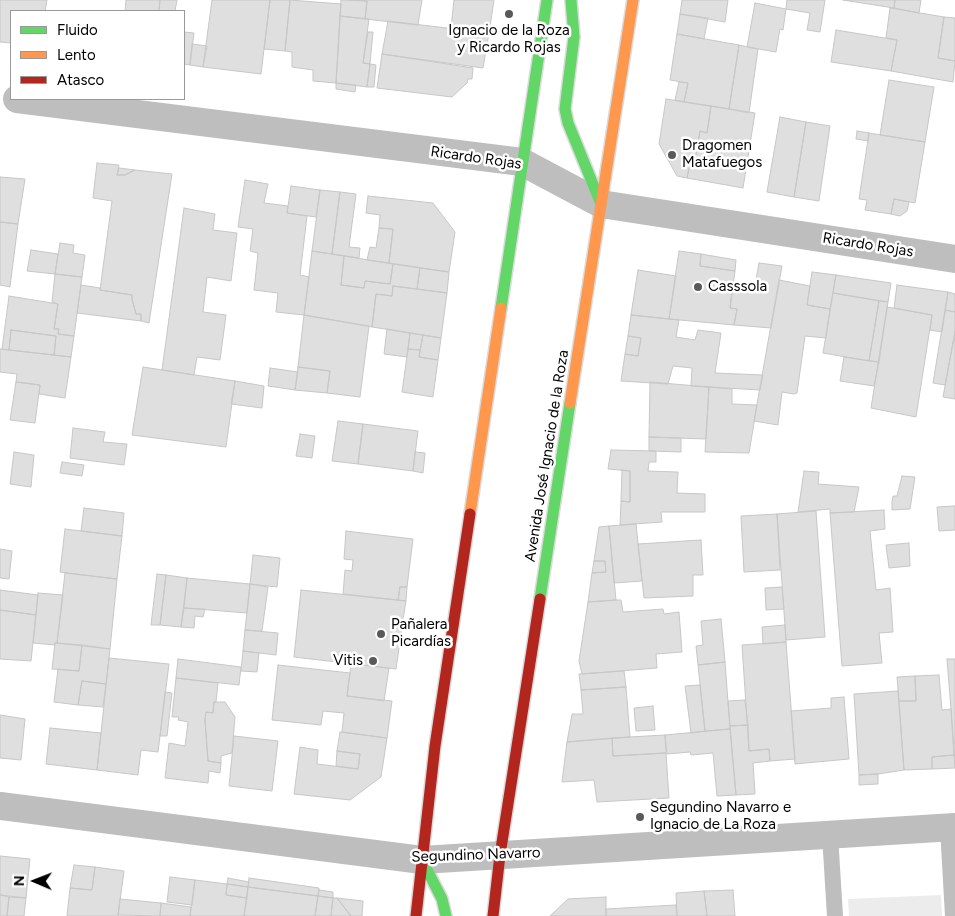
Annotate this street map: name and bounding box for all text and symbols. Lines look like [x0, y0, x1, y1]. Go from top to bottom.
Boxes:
marker: Ignacio de la Roza y Ricardo Rojas [503, 8, 515, 20]
legend [10, 10, 185, 100]
text: Fluido [57, 21, 98, 39]
place label: Ignacio de la Roza y Ricardo Rojas [448, 22, 570, 57]
text: Lento [57, 46, 96, 64]
text: Atasco [57, 71, 104, 89]
place label: Dragomen Matafuegos [682, 137, 762, 172]
street label: Ricardo Rojas [429, 143, 523, 173]
marker: Dragomen Matafuegos [666, 149, 678, 161]
street label: Ricardo Rojas [821, 229, 915, 261]
place label: Casssola [708, 278, 767, 296]
marker: Casssola [692, 281, 704, 293]
street label: Avenida José Ignacio de la Roza [521, 349, 573, 563]
place label: Pañalera Picardías [391, 616, 451, 651]
marker: Pañalera Picardías [375, 628, 387, 640]
place label: Vitis [333, 652, 363, 670]
marker: Vitis [367, 655, 379, 667]
place label: Segundino Navarro e Ignacio de La Roza [650, 799, 791, 834]
marker: Segundino Navarro e Ignacio de La Roza [634, 811, 646, 823]
street label: Segundino Navarro [411, 844, 541, 866]
north arrow [10, 856, 60, 906]
text: N [11, 875, 28, 886]

